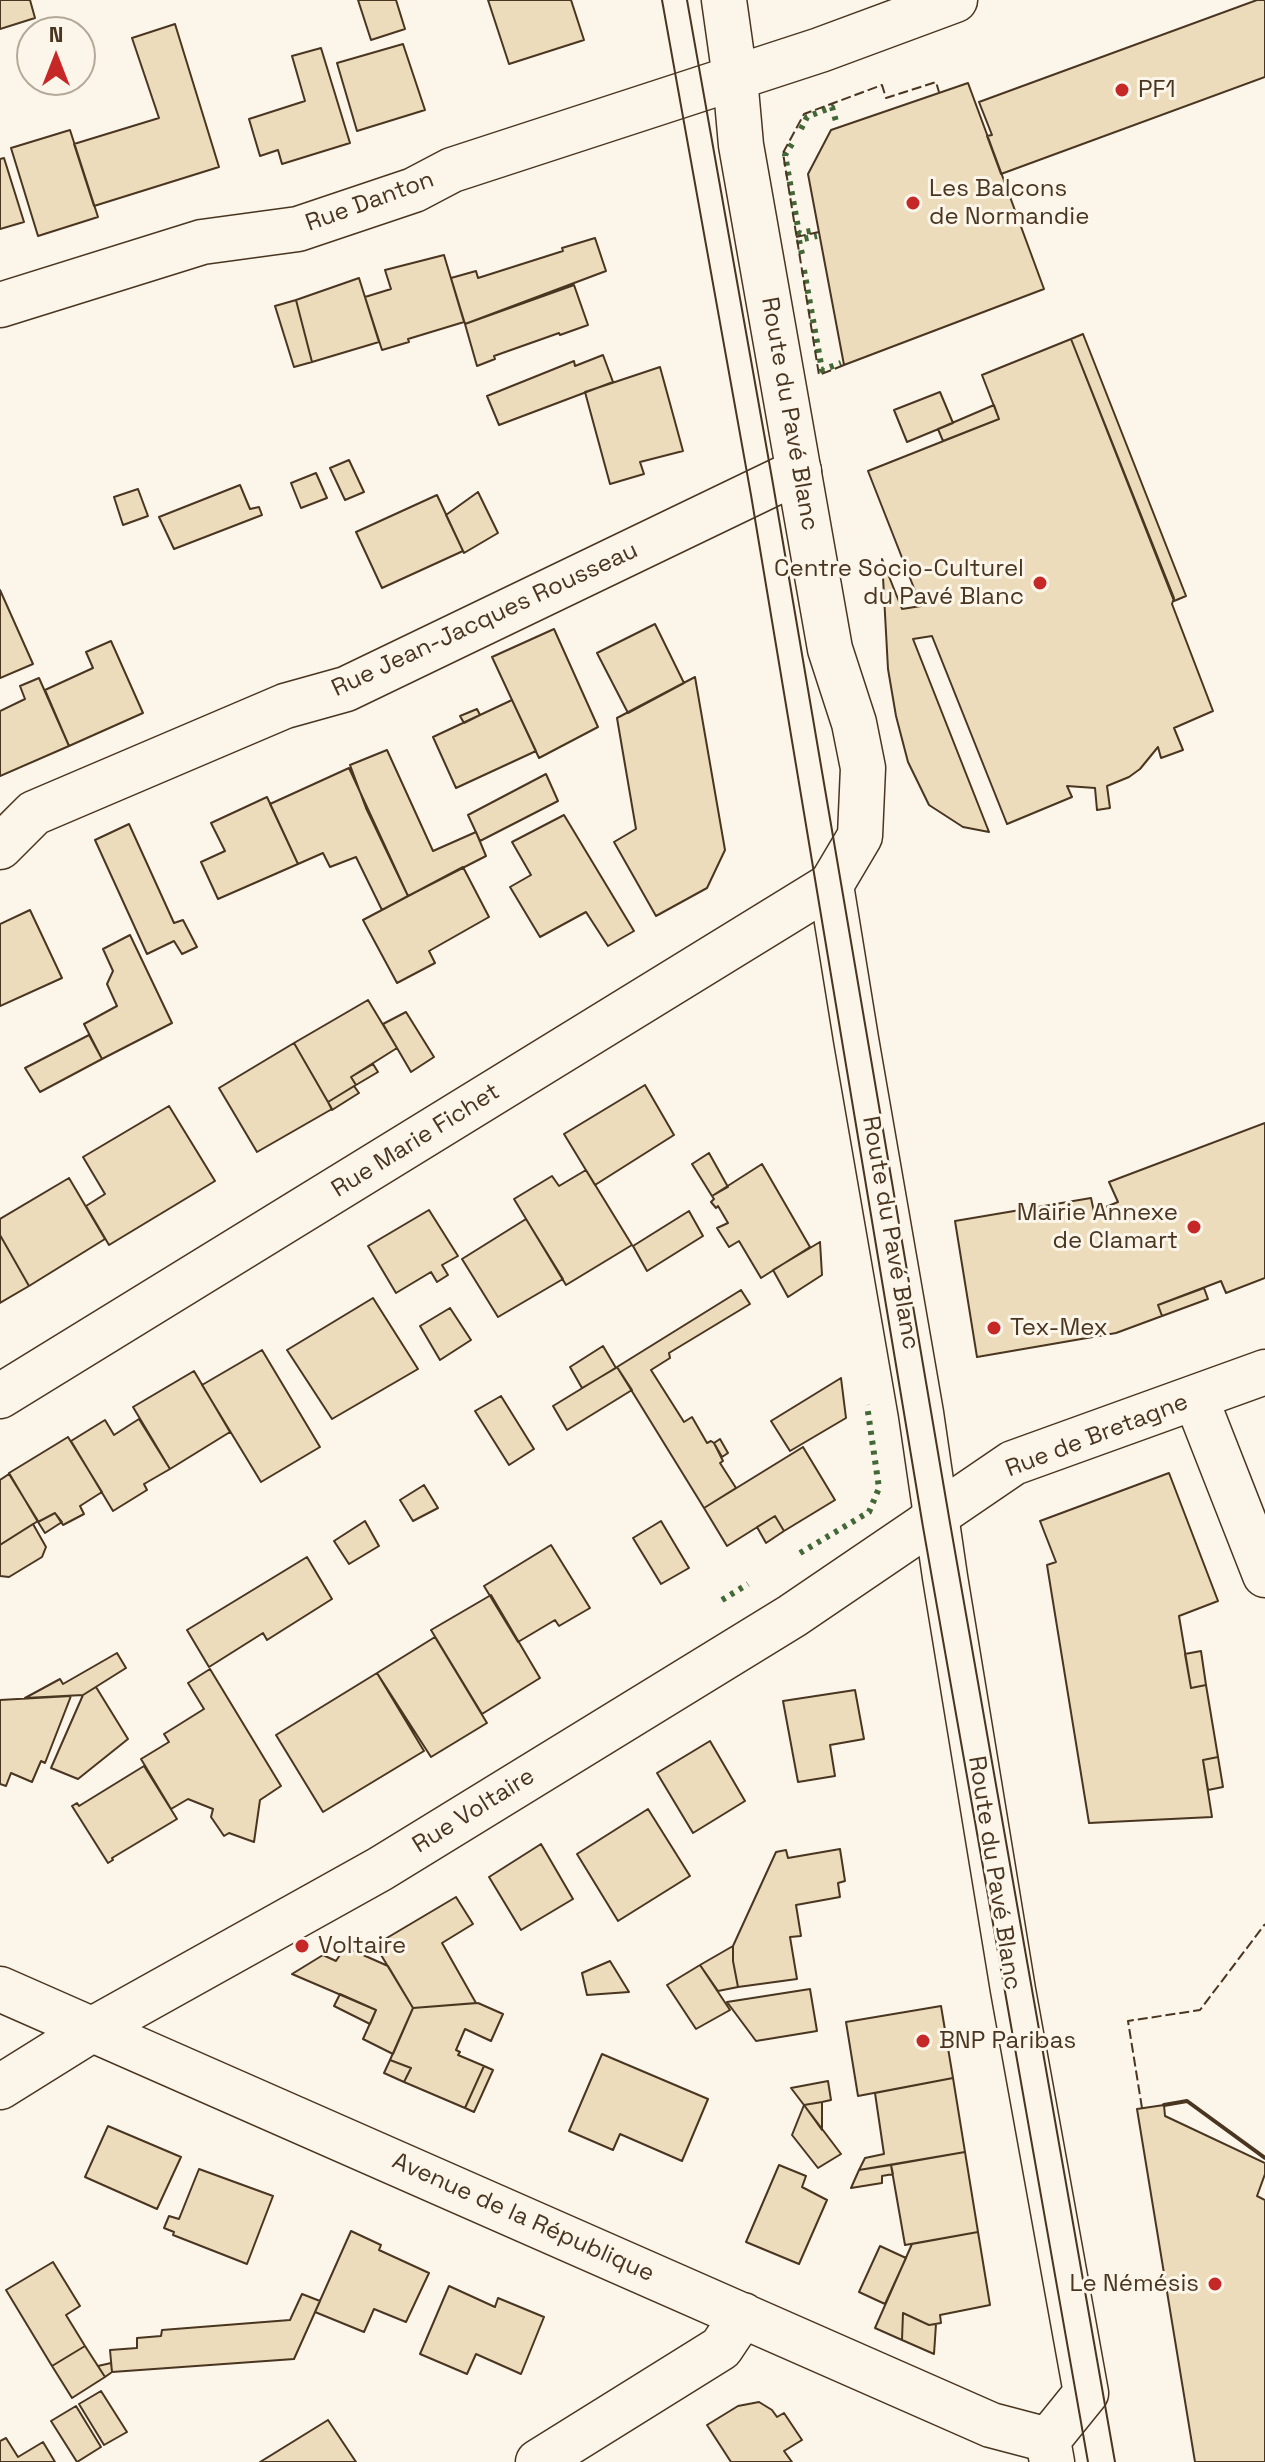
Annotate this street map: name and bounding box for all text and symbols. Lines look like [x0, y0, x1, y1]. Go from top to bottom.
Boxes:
north arrow [16, 16, 96, 96]
text: N [49, 20, 63, 48]
place label: PF1 [1138, 76, 1175, 104]
marker: PF1 [1113, 81, 1131, 99]
street label: Rue Danton [302, 165, 438, 239]
place label: Les Balcons de Normandie [929, 175, 1089, 231]
marker: Les Balcons de Normandie [904, 194, 922, 212]
street label: Route du Pavé Blanc [754, 295, 824, 533]
street label: Rue Jean-Jacques Rousseau [327, 536, 643, 704]
place label: Centre Socio-Culturel du Pavé Blanc [774, 555, 1024, 611]
marker: Centre Socio-Culturel du Pavé Blanc [1031, 574, 1049, 592]
street label: Rue Marie Fichet [327, 1078, 505, 1204]
street label: Route du Pavé Blanc [855, 1114, 925, 1352]
place label: Mairie Annexe de Clamart [1017, 1199, 1178, 1255]
marker: Mairie Annexe de Clamart [1185, 1218, 1203, 1236]
place label: Tex-Mex [1010, 1314, 1108, 1342]
marker: Tex-Mex [985, 1319, 1003, 1337]
street label: Rue de Bretagne [1002, 1388, 1192, 1484]
street label: Route du Pavé Blanc [961, 1754, 1027, 1992]
street label: Rue Voltaire [408, 1762, 540, 1860]
place label: Voltaire [318, 1932, 406, 1960]
marker: Voltaire [293, 1937, 311, 1955]
place label: BNP Paribas [939, 2027, 1076, 2055]
marker: BNP Paribas [914, 2032, 932, 2050]
street label: Avenue de la République [388, 2147, 658, 2289]
place label: Le Némésis [1069, 2270, 1199, 2298]
marker: Le Némésis [1206, 2275, 1224, 2293]

